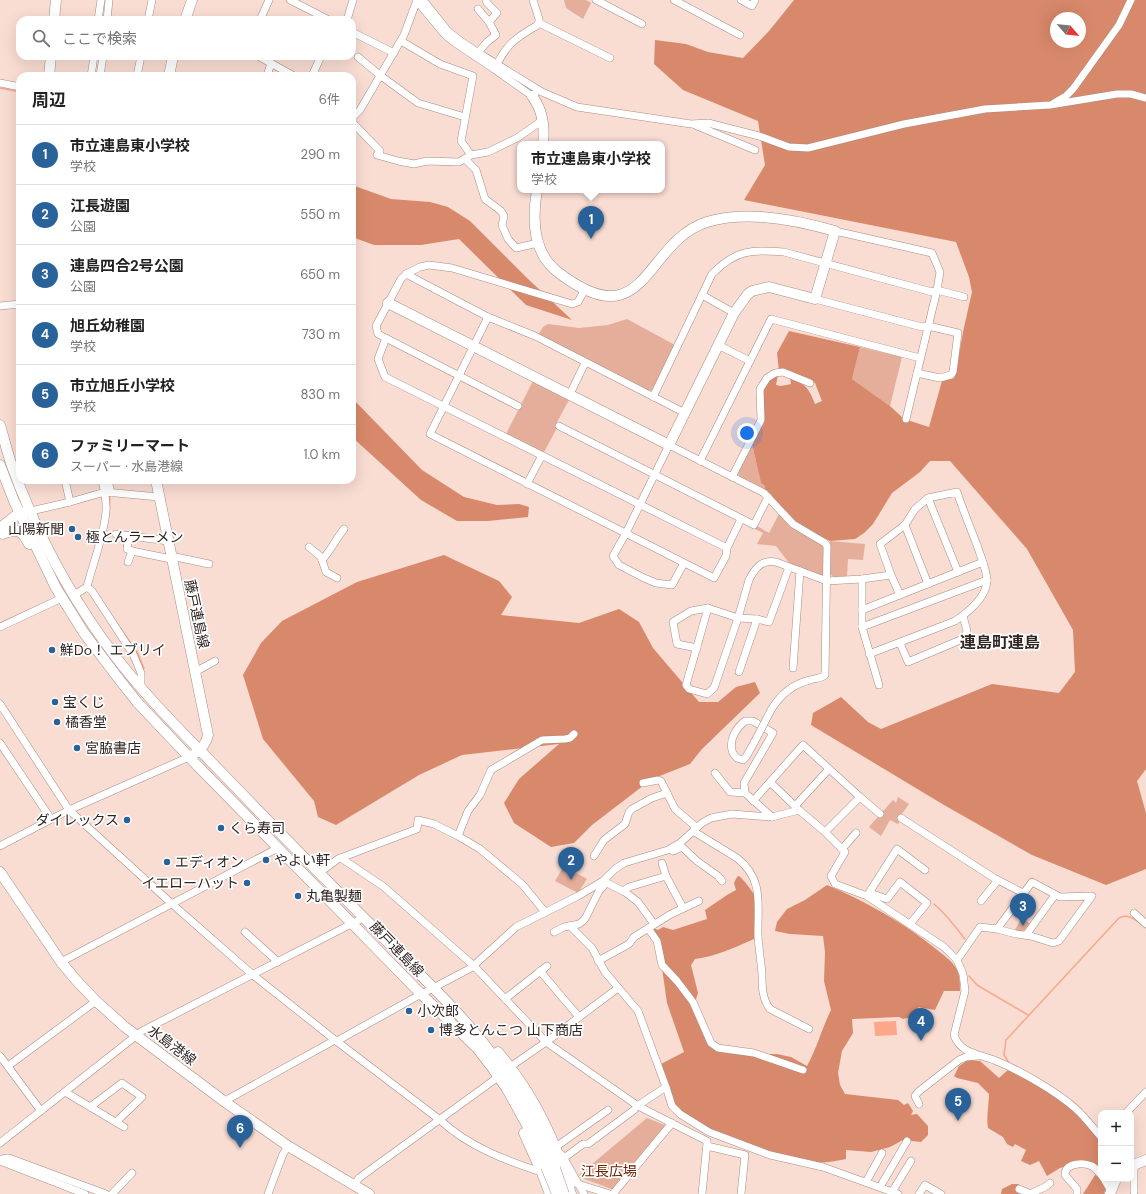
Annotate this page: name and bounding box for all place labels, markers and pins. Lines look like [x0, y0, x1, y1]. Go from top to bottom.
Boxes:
pin: 1 [578, 206, 604, 239]
place label: 山陽新聞 [8, 520, 64, 538]
marker: 山陽新聞 [67, 524, 77, 534]
place label: 極とんラーメン [86, 528, 183, 546]
marker: 極とんラーメン [73, 532, 83, 542]
place label: 鮮Do！ エブリイ [60, 641, 166, 659]
marker: 鮮Do！ エブリイ [47, 645, 57, 655]
place label: 宝くじ [63, 693, 105, 711]
marker: 宝くじ [50, 697, 60, 707]
place label: 橘香堂 [65, 713, 107, 731]
marker: 橘香堂 [52, 717, 62, 727]
place label: 宮脇書店 [85, 739, 141, 757]
marker: 宮脇書店 [72, 743, 82, 753]
place label: ダイレックス [35, 811, 119, 829]
marker: ダイレックス [122, 815, 132, 825]
place label: くら寿司 [229, 819, 285, 837]
marker: くら寿司 [216, 823, 226, 833]
pin: 2 [558, 847, 584, 880]
place label: やよい軒 [274, 851, 330, 869]
place label: エディオン [175, 853, 244, 871]
marker: やよい軒 [261, 855, 271, 865]
marker: エディオン [162, 857, 172, 867]
place label: イエローハット [141, 874, 239, 892]
marker: イエローハット [242, 878, 252, 888]
place label: 丸亀製麺 [306, 887, 362, 905]
marker: 丸亀製麺 [293, 891, 303, 901]
pin: 3 [1010, 893, 1036, 926]
place label: 小次郎 [417, 1002, 459, 1020]
marker: 小次郎 [404, 1006, 414, 1016]
pin: 4 [908, 1008, 934, 1041]
place label: 博多とんこつ 山下商店 [439, 1021, 583, 1039]
marker: 博多とんこつ 山下商店 [426, 1025, 436, 1035]
pin: 5 [945, 1088, 971, 1121]
pin: 6 [227, 1115, 253, 1148]

